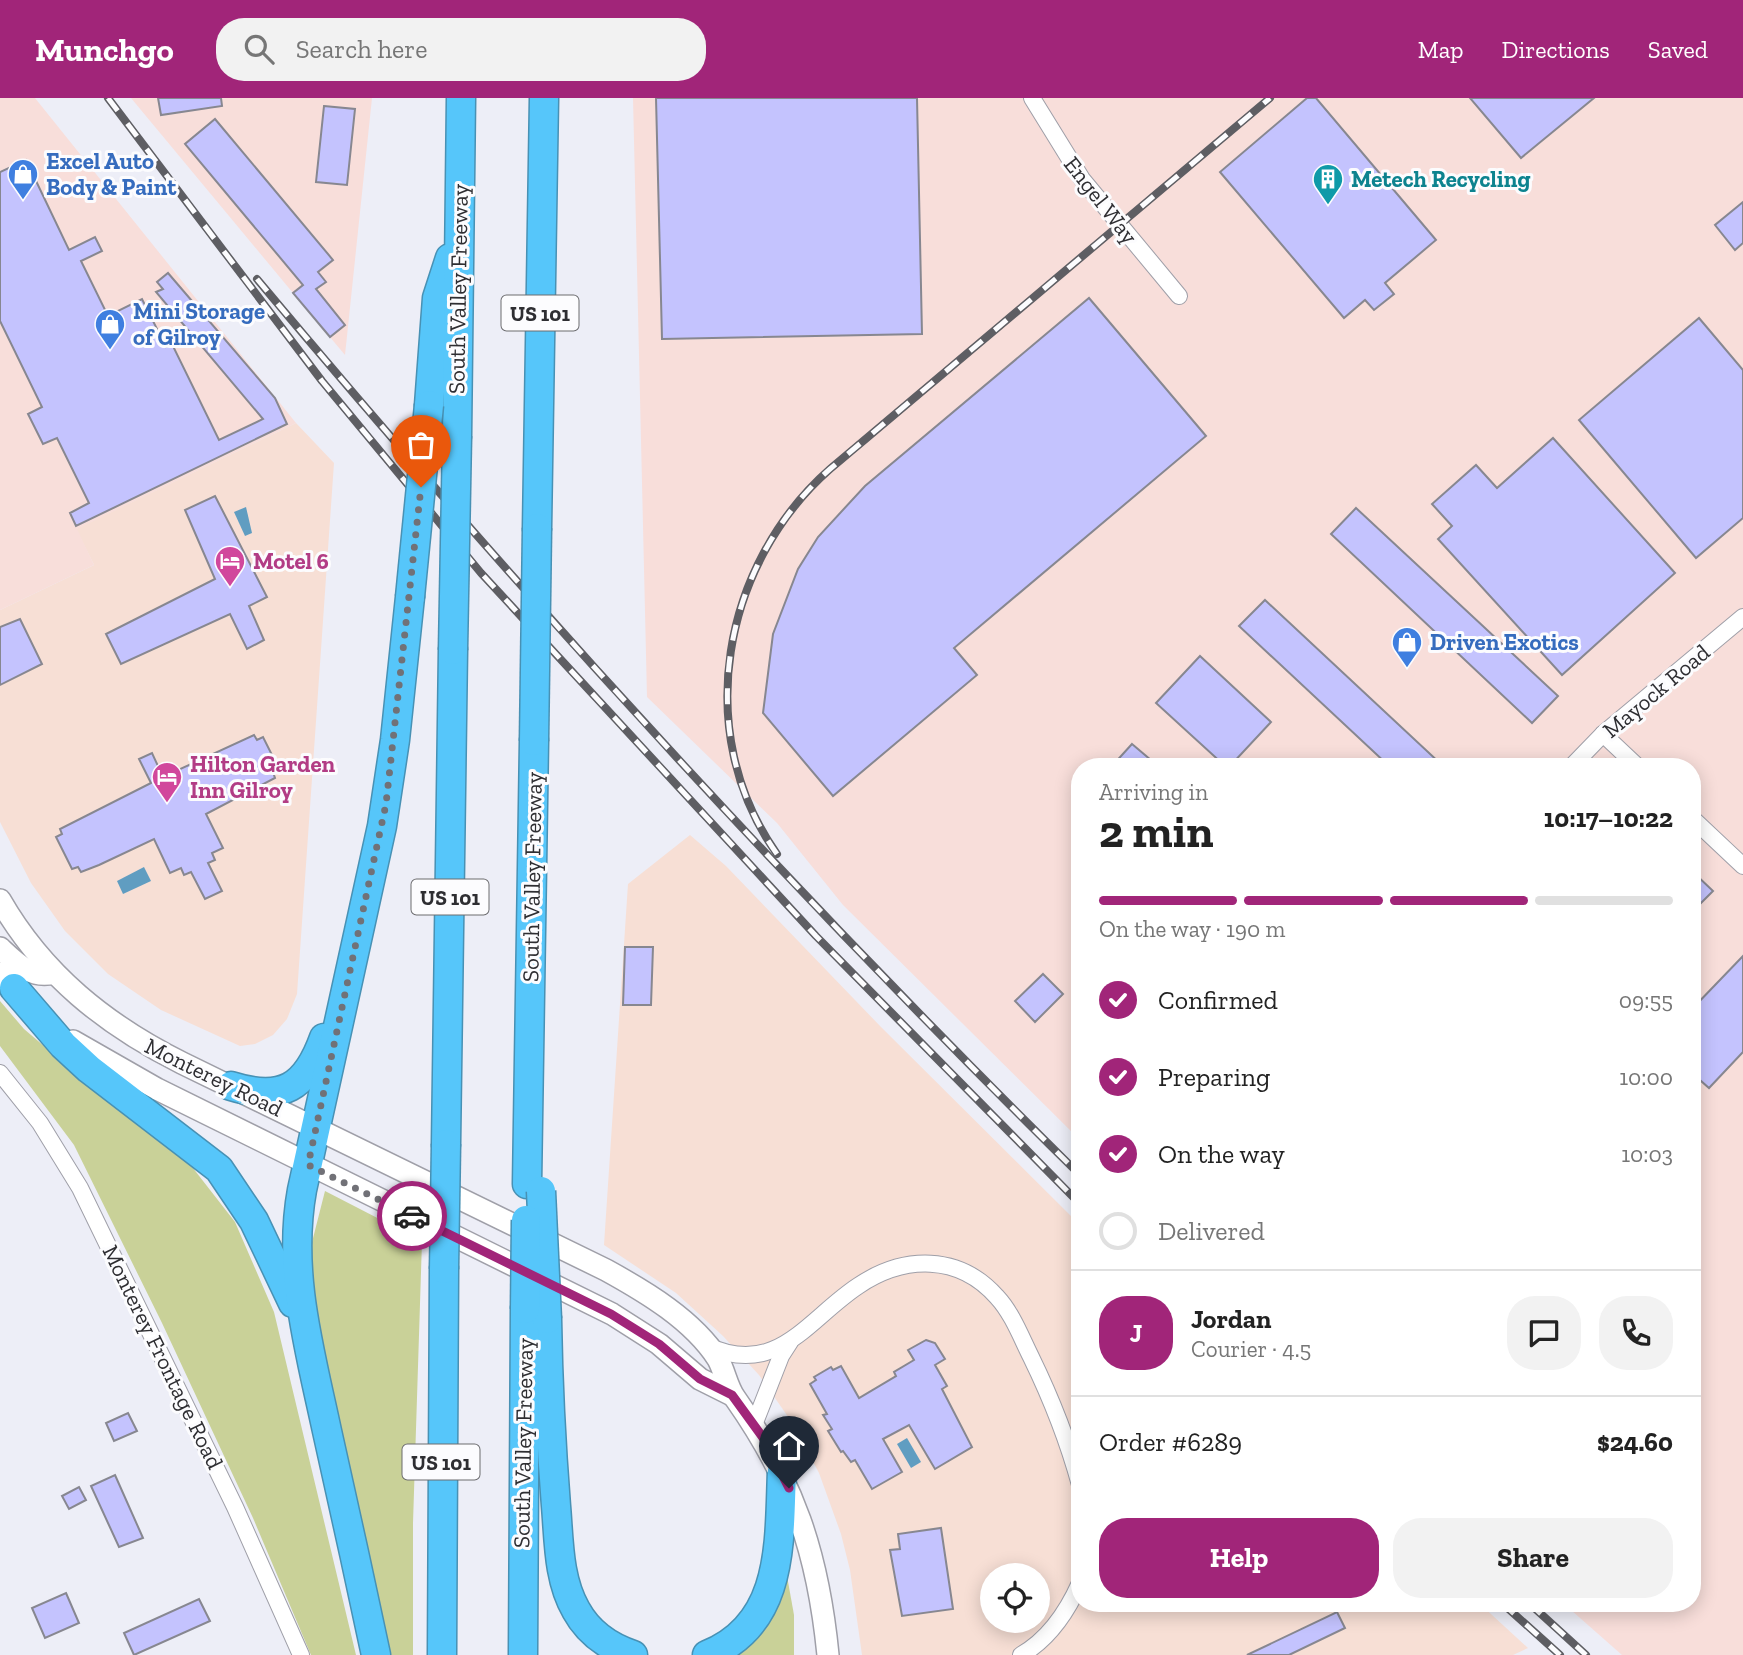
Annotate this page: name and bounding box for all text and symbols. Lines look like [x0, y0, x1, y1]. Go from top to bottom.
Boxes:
search box [216, 18, 706, 81]
text: Munchgo [35, 30, 174, 69]
icon: search [240, 30, 278, 68]
text: Search here [296, 33, 427, 65]
text: Map [1418, 35, 1464, 64]
text: Directions [1502, 35, 1610, 64]
text: Saved [1648, 35, 1708, 64]
place label: Excel Auto Body & Paint [46, 147, 177, 201]
street label: Engel Way [1058, 151, 1144, 250]
shop icon: Excel Auto Body & Paint [6, 157, 40, 201]
building icon: Metech Recycling [1311, 162, 1345, 206]
place label: Metech Recycling [1351, 165, 1530, 193]
street label: South Valley Freeway [442, 183, 474, 394]
road number: US 101 [502, 296, 578, 330]
place label: Mini Storage of Gilroy [133, 297, 265, 351]
shop icon: Mini Storage of Gilroy [93, 307, 127, 351]
pin [391, 415, 451, 487]
icon: bag [402, 426, 440, 464]
hotel icon: Motel 6 [213, 544, 247, 588]
place label: Motel 6 [253, 547, 329, 575]
shop icon: Driven Exotics [1390, 625, 1424, 669]
place label: Driven Exotics [1430, 628, 1579, 656]
street label: Mayock Road [1597, 638, 1716, 744]
place label: Hilton Garden Inn Gilroy [190, 750, 336, 804]
hotel icon: Hilton Garden Inn Gilroy [150, 760, 184, 804]
street label: South Valley Freeway [516, 771, 548, 982]
text: Arriving in [1099, 778, 1208, 806]
text: 10:17–10:22 [1544, 802, 1673, 834]
text: 2 min [1099, 804, 1214, 859]
road number: US 101 [412, 880, 489, 914]
text: On the way · 190 m [1099, 915, 1285, 943]
icon: check [1099, 981, 1137, 1019]
text: Confirmed [1158, 984, 1278, 1016]
text: 09:55 [1619, 986, 1673, 1014]
street label: Monterey Road [140, 1032, 288, 1123]
icon: check [1099, 1058, 1137, 1096]
text: Preparing [1158, 1061, 1270, 1093]
text: 10:00 [1619, 1063, 1673, 1091]
icon: check [1099, 1135, 1137, 1173]
text: On the way [1158, 1138, 1285, 1170]
text: 10:03 [1621, 1140, 1673, 1168]
courier [377, 1181, 447, 1251]
icon: car [393, 1197, 431, 1235]
text: Delivered [1158, 1215, 1265, 1247]
street label: Monterey Frontage Road [97, 1240, 230, 1474]
button: chat [1507, 1296, 1581, 1370]
button: phone [1599, 1296, 1673, 1370]
text: Jordan [1191, 1303, 1271, 1335]
text: J [1130, 1317, 1142, 1349]
text: Courier · 4.5 [1191, 1335, 1311, 1363]
street label: South Valley Freeway [507, 1337, 539, 1548]
pin [759, 1416, 819, 1488]
text: Order #6289 [1099, 1426, 1242, 1458]
text: $24.60 [1597, 1426, 1673, 1458]
icon: home [770, 1427, 808, 1465]
road number: US 101 [402, 1444, 480, 1480]
button: Help [1099, 1518, 1379, 1598]
button: Share [1393, 1518, 1673, 1598]
map controls [980, 1563, 1050, 1633]
button: locate [980, 1563, 1050, 1633]

